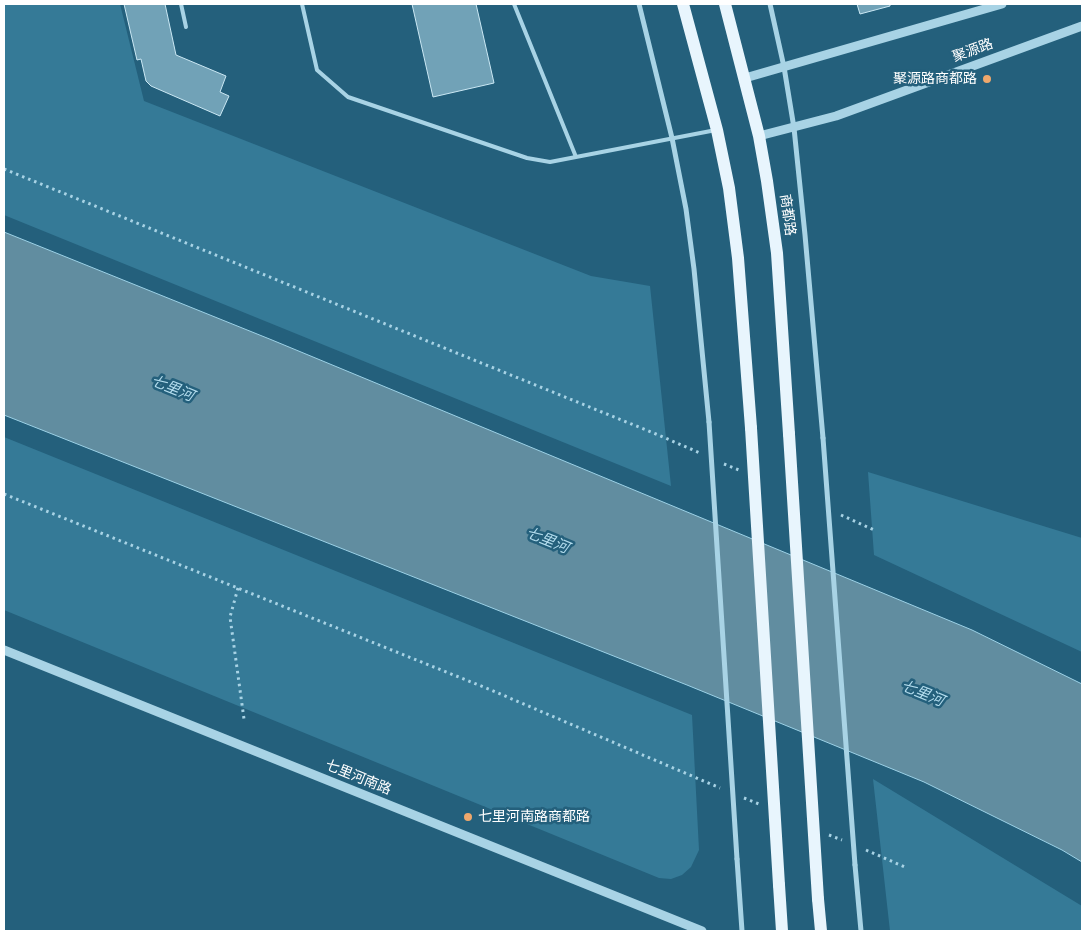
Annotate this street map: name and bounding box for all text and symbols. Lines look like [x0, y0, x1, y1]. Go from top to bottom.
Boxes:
street label: 聚源路 [950, 36, 996, 66]
place label: 聚源路商都路 [893, 71, 977, 87]
marker: 聚源路商都路 [981, 73, 993, 85]
street label: 商都路 [776, 193, 798, 237]
water label: 七里河 [148, 372, 196, 406]
water label: 七里河 [523, 524, 571, 558]
water label: 七里河 [898, 677, 946, 711]
street label: 七里河南路 [322, 757, 394, 799]
place label: 七里河南路商都路 [478, 809, 590, 825]
marker: 七里河南路商都路 [462, 811, 474, 823]

